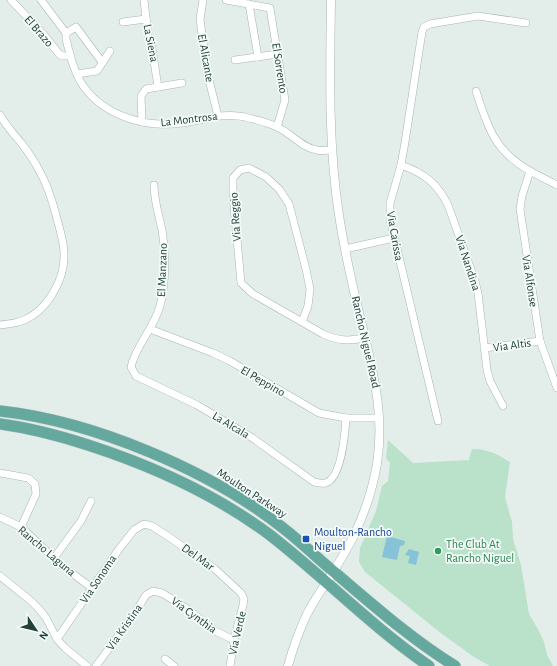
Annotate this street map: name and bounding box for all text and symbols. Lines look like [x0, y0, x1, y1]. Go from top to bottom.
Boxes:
street label: El Brazo [22, 13, 56, 49]
street label: La Siena [141, 23, 161, 63]
street label: El Alicante [196, 33, 216, 83]
street label: El Sorrento [270, 42, 290, 94]
street label: La Montrosa [160, 109, 219, 128]
street label: Via Reggio [227, 192, 243, 242]
street label: Via Carissa [385, 210, 405, 262]
street label: Via Nandina [453, 234, 483, 293]
street label: El Manzano [155, 243, 169, 297]
street label: Via Alfonse [520, 254, 540, 308]
street label: Rancho Niguel Road [350, 295, 382, 389]
street label: Via Altis [492, 336, 532, 354]
street label: El Peppino [239, 364, 287, 399]
street label: La Alcala [210, 409, 252, 441]
street label: Moulton Parkway [214, 466, 289, 521]
street label: Rancho Laguna [16, 524, 78, 579]
place label: Moulton-Rancho Niguel [314, 526, 392, 552]
marker: Moulton-Rancho Niguel [301, 534, 311, 544]
place label: The Club At Rancho Niguel [446, 538, 514, 564]
street label: Del Mar [180, 541, 217, 573]
marker: The Club At Rancho Niguel [433, 546, 443, 556]
street label: Via Sonoma [78, 552, 119, 605]
street label: Via Cynthia [168, 595, 219, 637]
street label: Via Kristina [104, 601, 144, 652]
north arrow [16, 610, 56, 650]
street label: Via Verde [226, 610, 248, 656]
text: N [37, 629, 50, 642]

